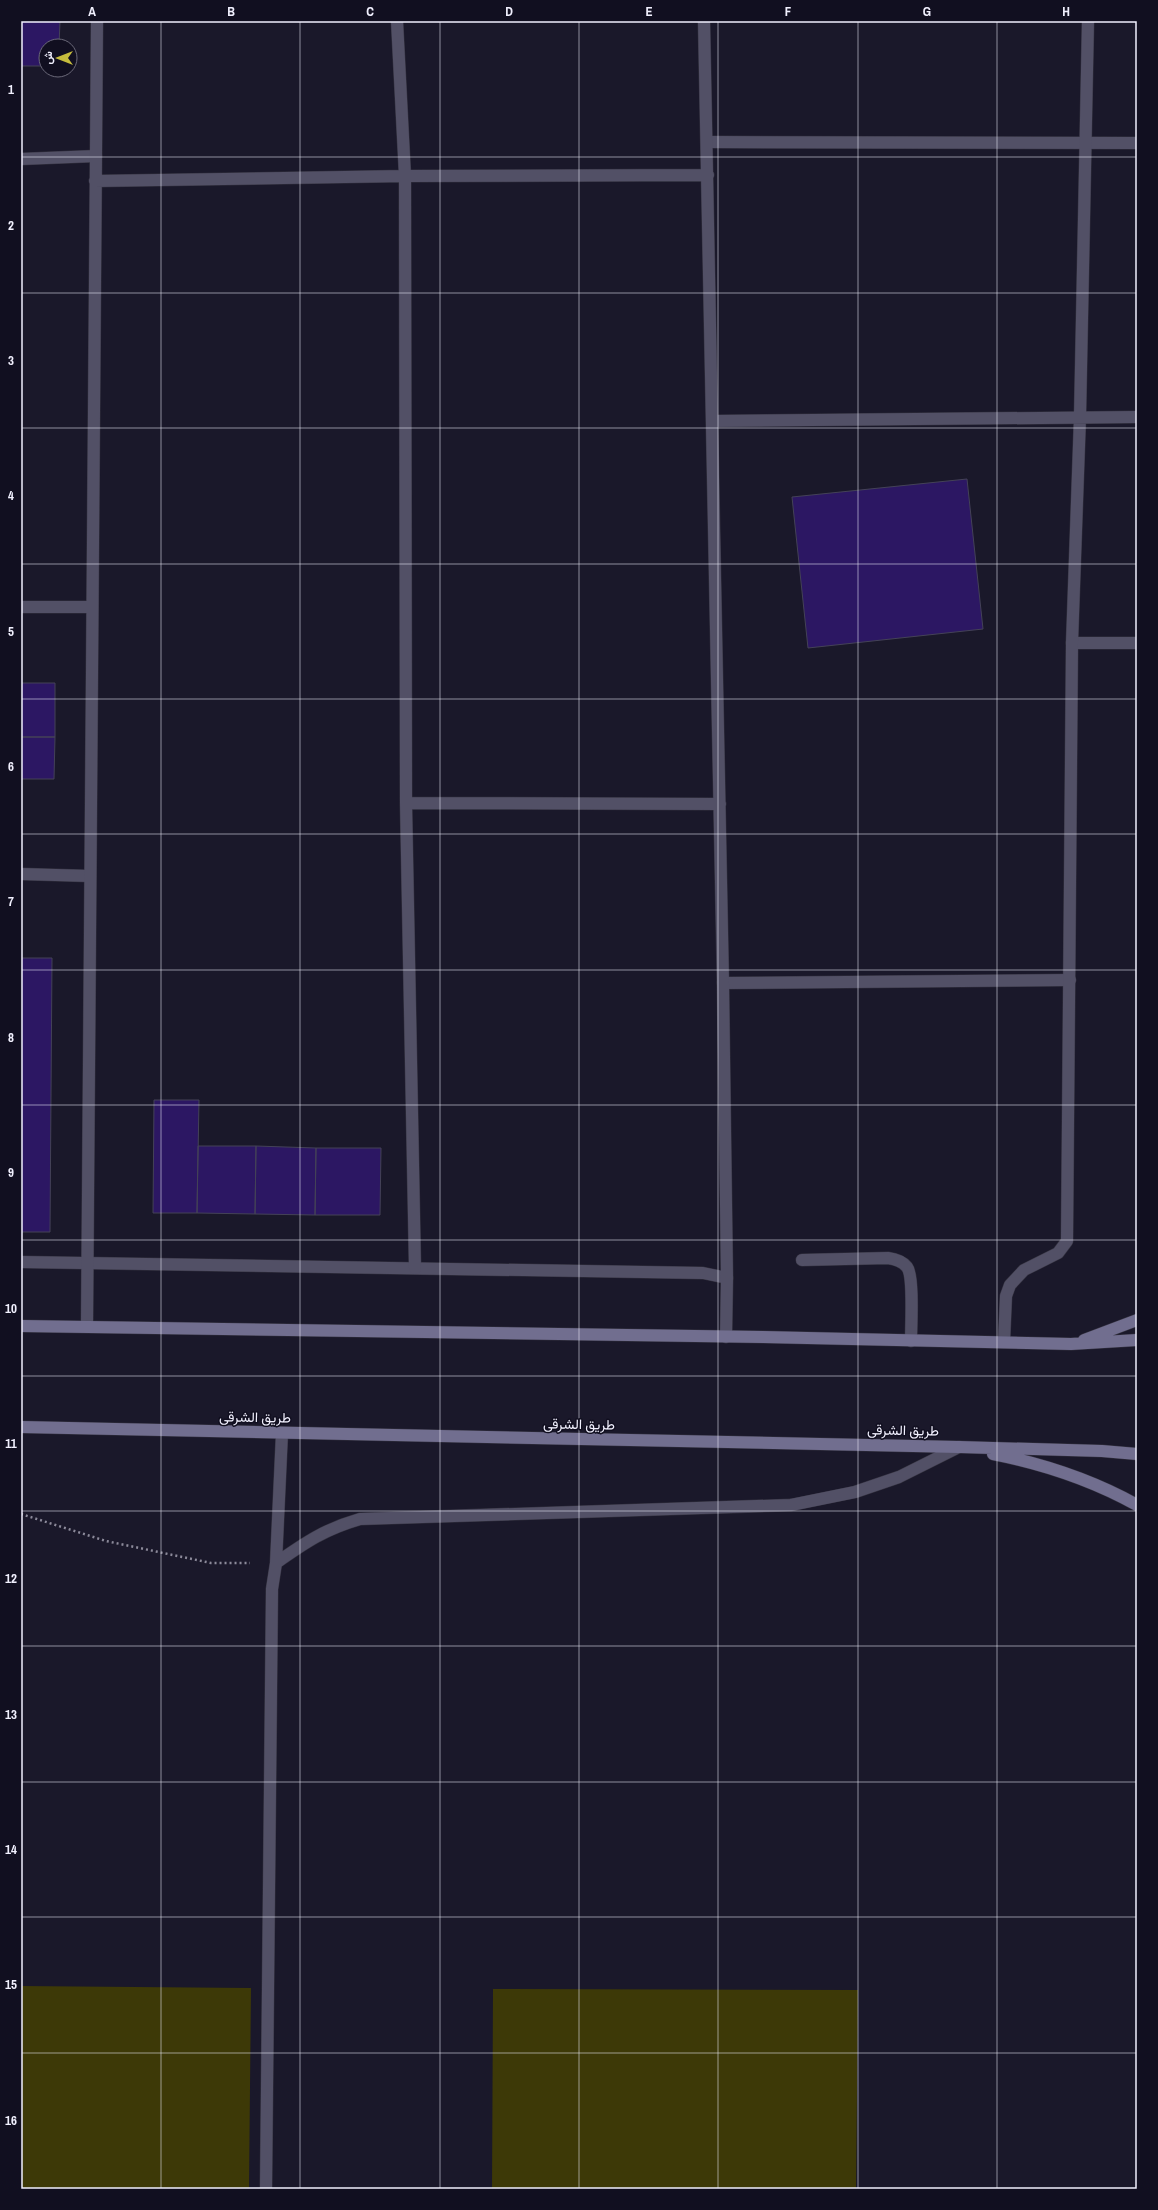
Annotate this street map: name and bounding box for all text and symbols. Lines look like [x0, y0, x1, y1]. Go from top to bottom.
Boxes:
text: A [88, 3, 96, 20]
text: B [227, 3, 235, 20]
text: C [366, 3, 374, 20]
text: D [505, 3, 513, 20]
text: E [645, 3, 653, 20]
text: F [785, 3, 792, 20]
text: G [923, 3, 931, 20]
text: H [1062, 3, 1070, 20]
north arrow [38, 38, 78, 78]
text: ش [41, 51, 55, 65]
text: 1 [8, 81, 14, 98]
text: 2 [8, 217, 14, 234]
text: 3 [8, 352, 14, 369]
text: 4 [8, 487, 14, 504]
text: 5 [8, 623, 14, 640]
text: 6 [8, 758, 14, 775]
text: 7 [8, 893, 14, 910]
text: 8 [8, 1029, 14, 1046]
text: 9 [8, 1164, 14, 1181]
text: 10 [5, 1300, 17, 1317]
street label: طريق الشرقى [219, 1407, 291, 1427]
street label: طريق الشرقى [543, 1414, 615, 1434]
street label: طريق الشرقى [867, 1420, 939, 1440]
text: 11 [5, 1435, 17, 1452]
text: 12 [5, 1570, 17, 1587]
text: 13 [5, 1706, 17, 1723]
text: 14 [5, 1841, 17, 1858]
text: 15 [5, 1976, 17, 1993]
text: 16 [5, 2112, 17, 2129]

